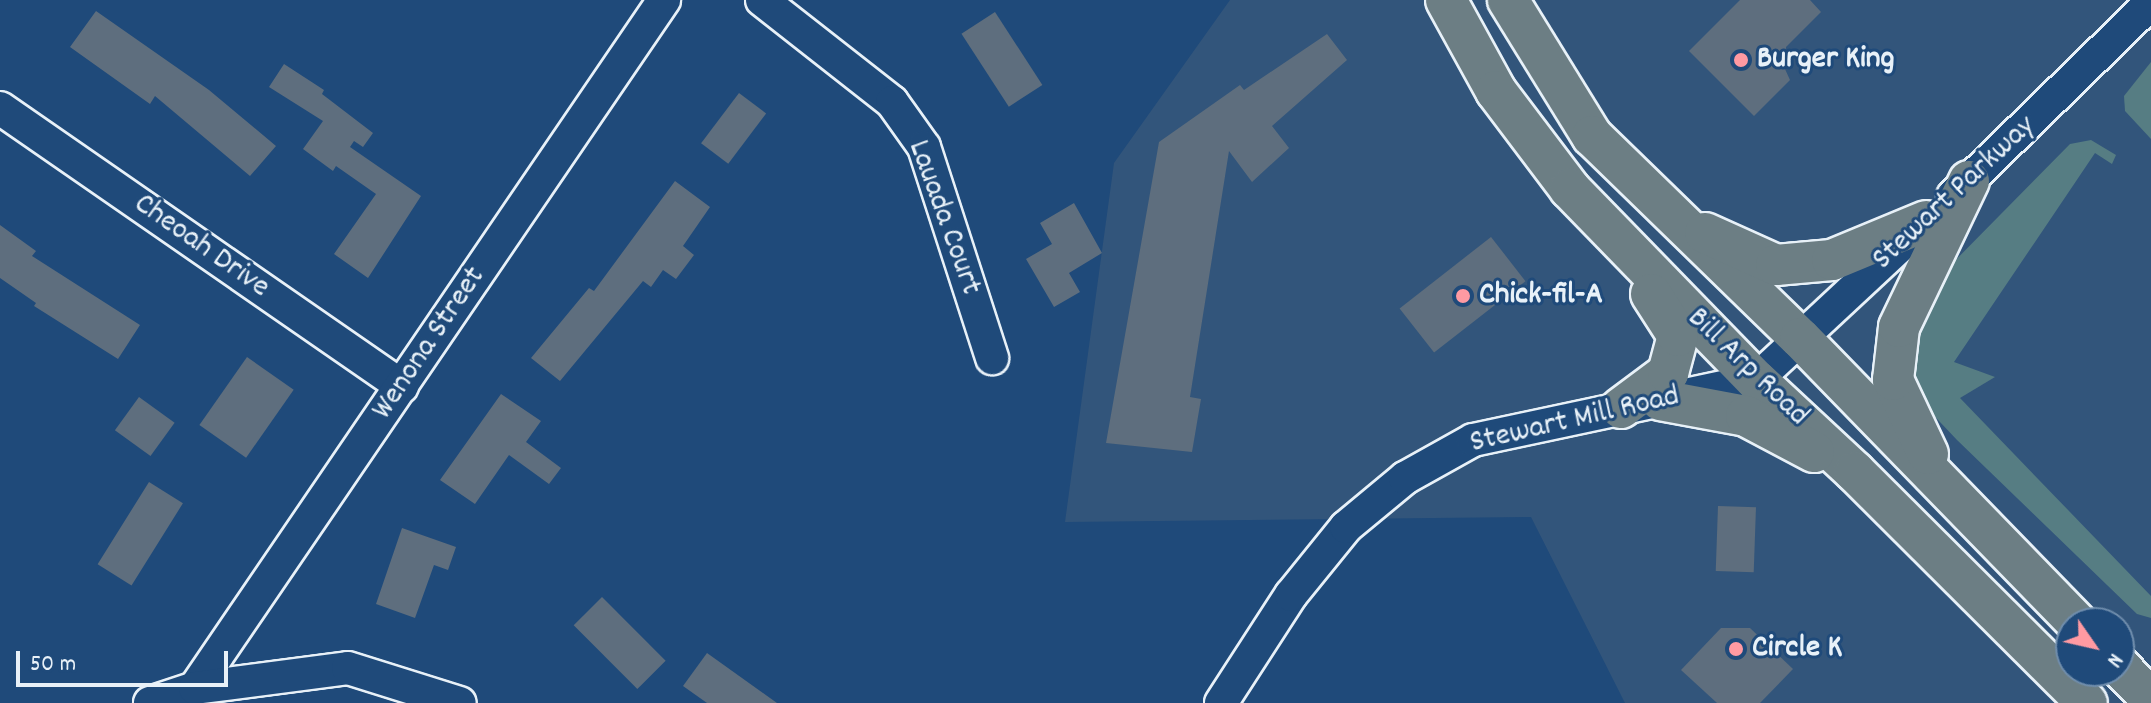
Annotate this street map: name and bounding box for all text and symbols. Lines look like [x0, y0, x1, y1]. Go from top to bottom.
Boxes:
place label: Burger King [1757, 41, 1895, 79]
marker: Burger King [1732, 51, 1750, 69]
street label: Stewart Parkway [1865, 108, 2045, 280]
street label: Lauada Court [897, 135, 989, 301]
street label: Cheoah Drive [126, 186, 276, 308]
street label: Wenona Street [365, 260, 495, 428]
place label: Chick-fil-A [1479, 277, 1603, 315]
marker: Chick-fil-A [1454, 287, 1472, 305]
street label: Bill Arp Road [1678, 300, 1816, 436]
street label: Stewart Mill Road [1467, 378, 1683, 464]
north arrow [2055, 607, 2135, 687]
place label: Circle K [1752, 630, 1842, 668]
scale bar [20, 635, 232, 685]
marker: Circle K [1727, 640, 1745, 658]
text: N [2098, 646, 2130, 673]
text: 50 m [30, 648, 76, 682]

